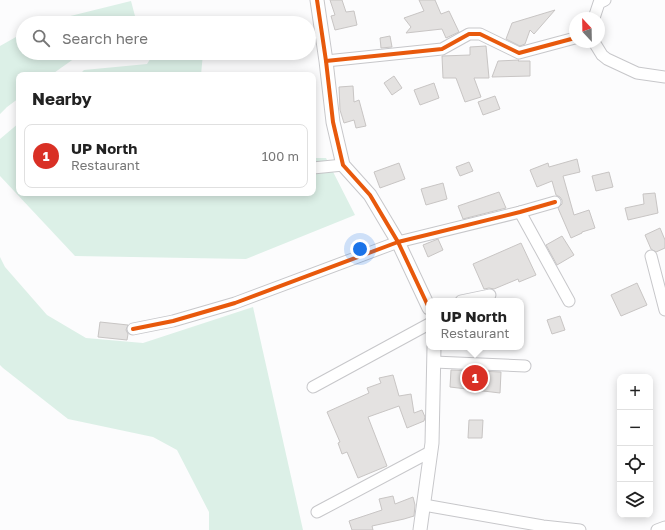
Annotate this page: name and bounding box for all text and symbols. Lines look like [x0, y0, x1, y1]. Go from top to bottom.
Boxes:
north arrow [569, 12, 605, 48]
search box [16, 16, 316, 60]
icon: search [30, 27, 52, 49]
text: Search here [62, 29, 148, 47]
text: Nearby [32, 88, 92, 109]
text: UP North [71, 139, 137, 157]
text: 1 [43, 148, 49, 164]
text: 100 m [262, 148, 299, 164]
text: Restaurant [71, 157, 140, 173]
your location [350, 239, 370, 259]
popup [426, 298, 524, 350]
text: UP North [441, 307, 507, 325]
text: Restaurant [441, 325, 509, 341]
pin: 1 [462, 363, 488, 393]
map controls [617, 374, 653, 518]
button: + [617, 374, 653, 410]
button: − [617, 410, 653, 446]
button: locate [617, 446, 653, 482]
button: layers [617, 482, 653, 518]

